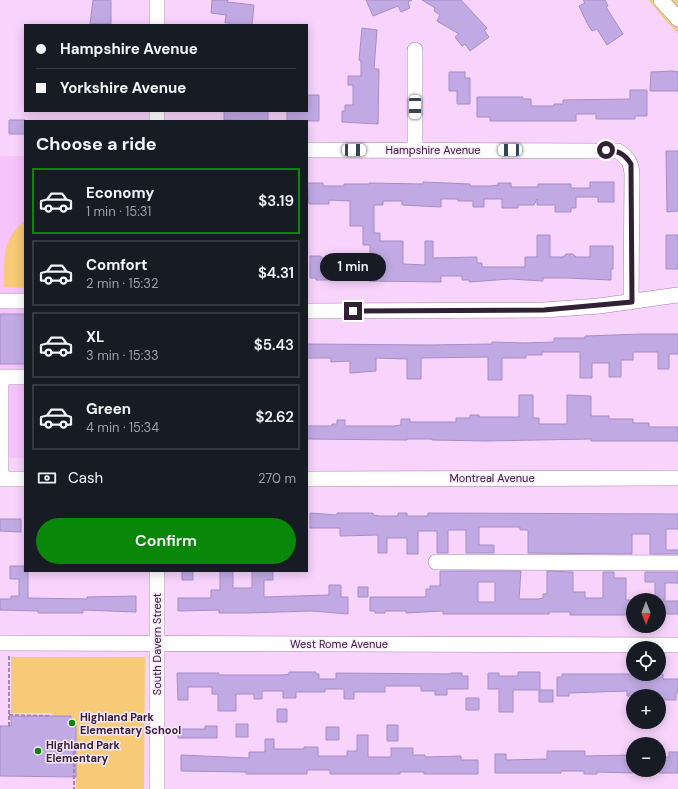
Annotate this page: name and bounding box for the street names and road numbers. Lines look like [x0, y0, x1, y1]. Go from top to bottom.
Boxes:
street label: Hampshire Avenue [385, 143, 481, 157]
street label: Montreal Avenue [449, 471, 535, 485]
street label: South Davern Street [150, 593, 164, 695]
street label: West Rome Avenue [290, 637, 388, 651]

